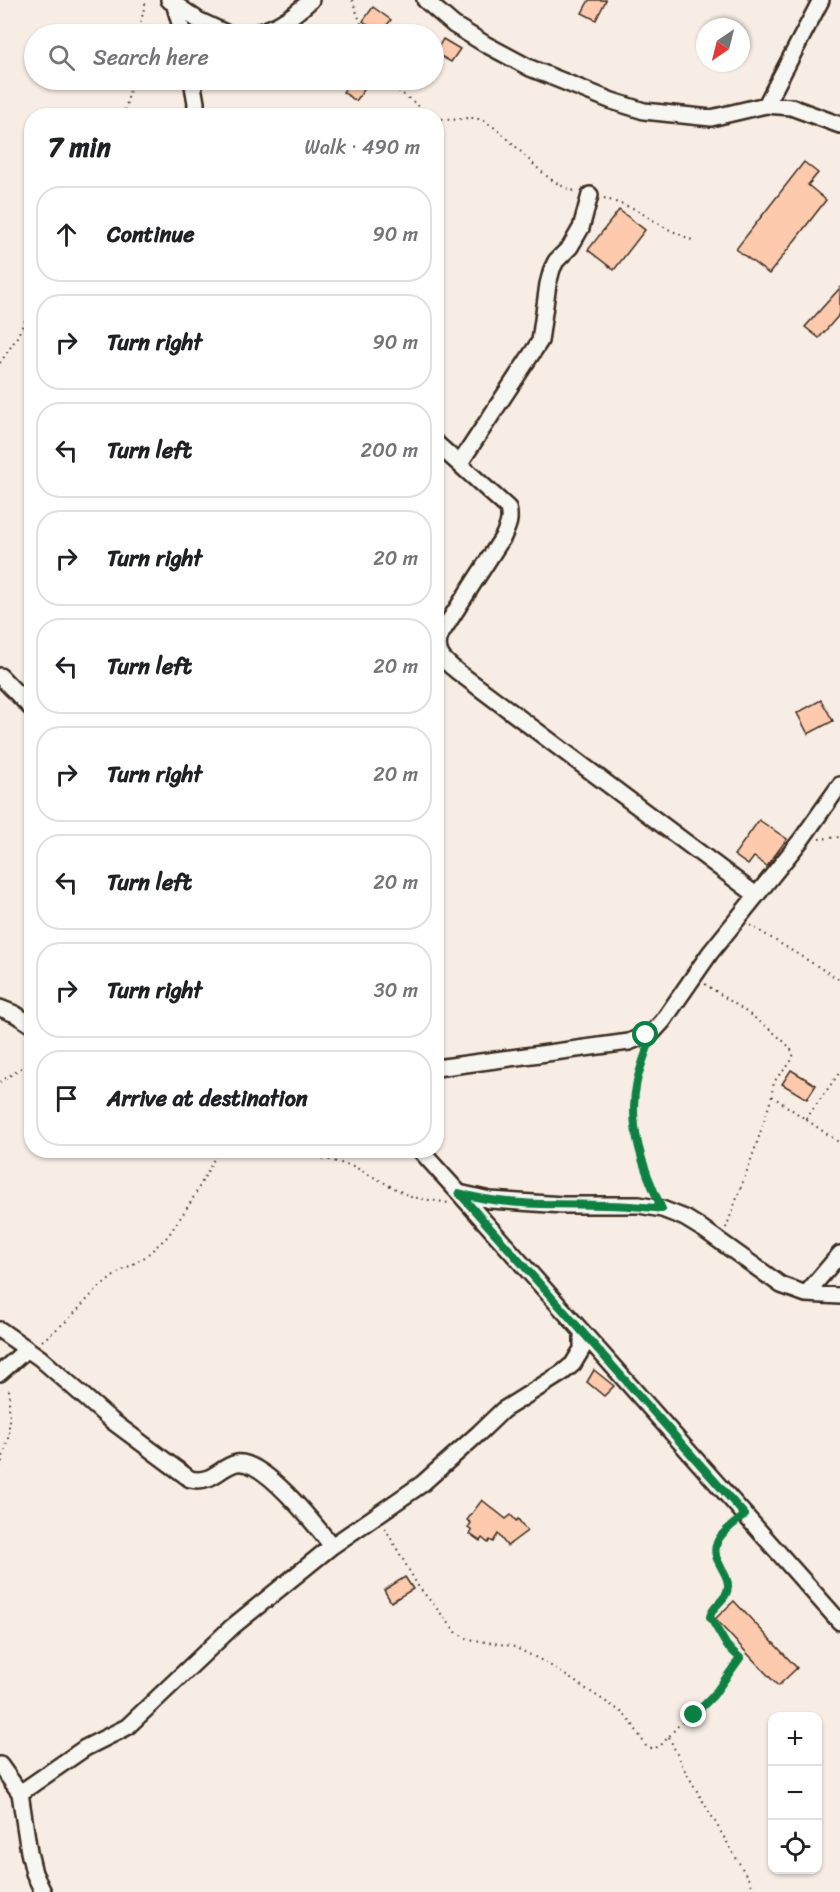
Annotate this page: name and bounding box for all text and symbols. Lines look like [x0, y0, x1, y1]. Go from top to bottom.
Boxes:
north arrow [696, 18, 750, 72]
search box [24, 24, 444, 90]
text: Search here [93, 38, 209, 77]
icon: search [45, 41, 78, 74]
text: 7 min [48, 124, 111, 170]
text: Walk · 490 m [304, 130, 420, 165]
text: Continue [107, 215, 195, 254]
text: 90 m [373, 217, 418, 252]
icon: ahead [50, 218, 83, 251]
text: Turn right [107, 323, 202, 362]
text: 90 m [373, 325, 418, 360]
icon: right [50, 326, 83, 359]
text: Turn left [107, 431, 192, 470]
text: 200 m [361, 433, 418, 468]
icon: left [50, 434, 83, 467]
text: Turn right [107, 539, 202, 578]
text: 20 m [373, 541, 418, 576]
icon: right [50, 542, 83, 575]
text: Turn left [107, 647, 192, 686]
text: 20 m [373, 649, 418, 684]
icon: left [50, 650, 83, 683]
text: Turn right [107, 755, 202, 794]
text: 20 m [373, 757, 418, 792]
icon: right [50, 758, 83, 791]
text: Turn left [107, 863, 192, 902]
text: 20 m [373, 865, 418, 900]
icon: left [50, 866, 83, 899]
text: Turn right [107, 971, 202, 1010]
text: 30 m [374, 973, 418, 1008]
icon: right [50, 974, 83, 1007]
route start [632, 1021, 658, 1047]
text: Arrive at destination [107, 1079, 308, 1118]
icon: arrive [50, 1082, 83, 1115]
route end [680, 1701, 706, 1727]
map controls [768, 1712, 822, 1874]
button: + [768, 1712, 822, 1766]
button: − [768, 1766, 822, 1820]
button: locate [768, 1820, 822, 1874]

